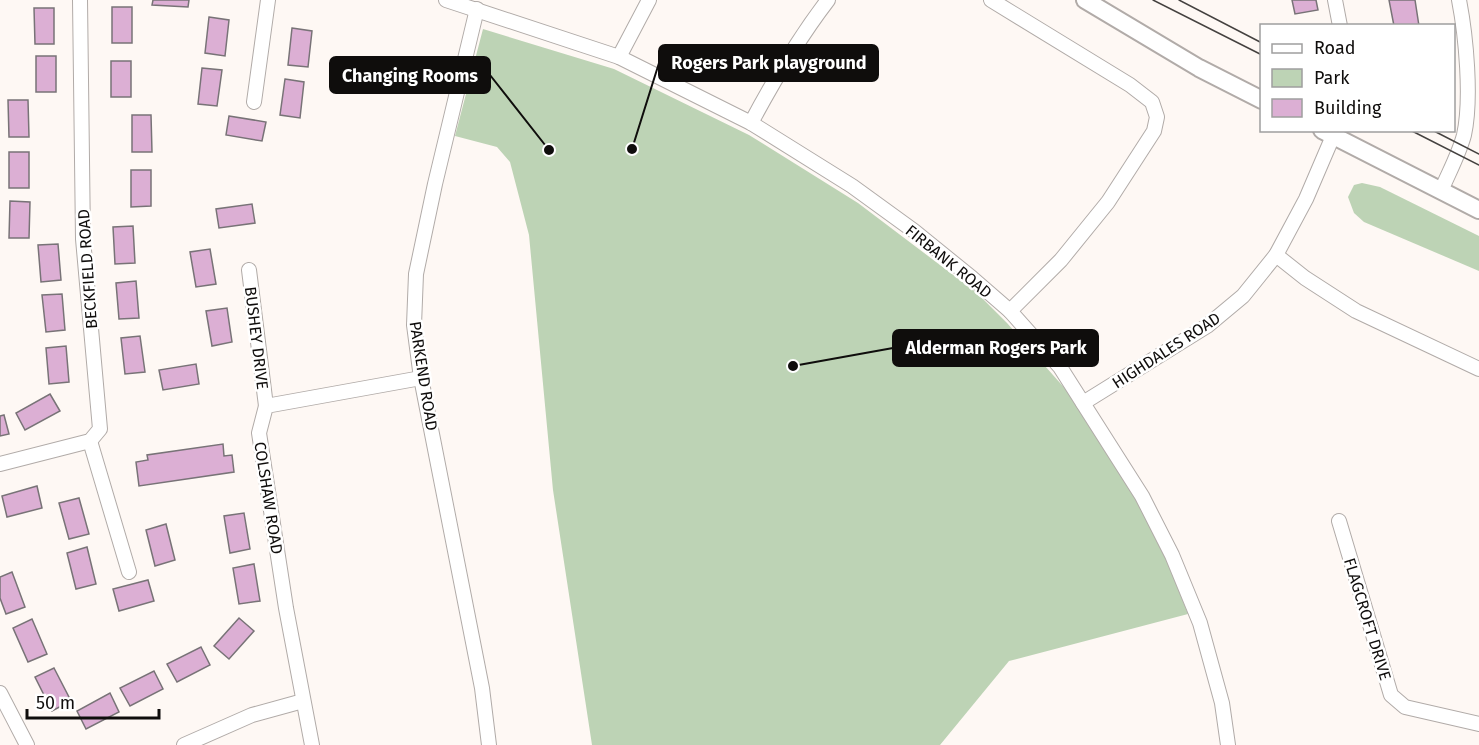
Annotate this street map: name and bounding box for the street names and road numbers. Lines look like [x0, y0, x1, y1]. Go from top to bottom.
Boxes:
street label: BECKFIELD ROAD [74, 208, 101, 330]
street label: FIRBANK ROAD [902, 221, 996, 302]
street label: BUSHEY DRIVE [241, 286, 272, 391]
street label: HIGHDALES ROAD [1109, 308, 1224, 392]
street label: PARKEND ROAD [405, 320, 442, 432]
street label: COLSHAW ROAD [250, 440, 287, 556]
street label: FLAGCROFT DRIVE [1340, 556, 1395, 683]

